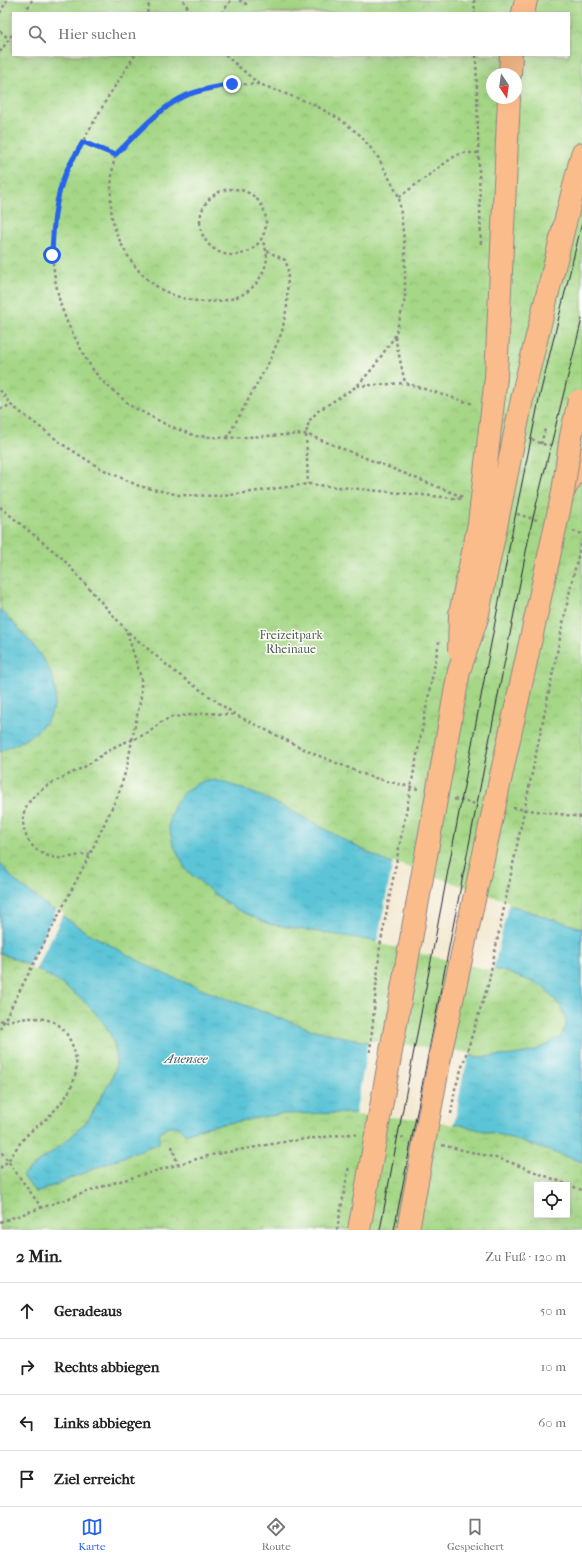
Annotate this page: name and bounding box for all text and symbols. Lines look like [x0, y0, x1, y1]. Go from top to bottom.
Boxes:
search box [12, 12, 570, 56]
icon: search [26, 23, 48, 45]
text: Hier suchen [58, 25, 136, 43]
north arrow [486, 68, 522, 104]
route end [223, 75, 241, 93]
route start [43, 246, 61, 264]
park label: Freizeitpark Rheinaue [259, 628, 323, 656]
water label: Auensee [162, 1051, 208, 1066]
map controls [534, 1182, 570, 1218]
button: locate [534, 1182, 570, 1218]
text: 2 Min. [16, 1246, 62, 1266]
text: Zu Fuß · 120 m [485, 1249, 566, 1264]
icon: ahead [16, 1300, 38, 1322]
text: Geradeaus [54, 1302, 122, 1320]
text: 50 m [540, 1303, 566, 1318]
icon: right [16, 1356, 38, 1378]
text: Rechts abbiegen [54, 1358, 159, 1376]
text: 10 m [541, 1359, 566, 1374]
icon: left [16, 1412, 38, 1434]
text: Links abbiegen [54, 1414, 151, 1432]
text: 60 m [538, 1415, 566, 1430]
icon: arrive [16, 1468, 38, 1490]
text: Ziel erreicht [54, 1470, 135, 1488]
tab: Karte [78, 1516, 105, 1553]
tab: Route [262, 1516, 291, 1553]
tab: Gespeichert [447, 1516, 504, 1553]

